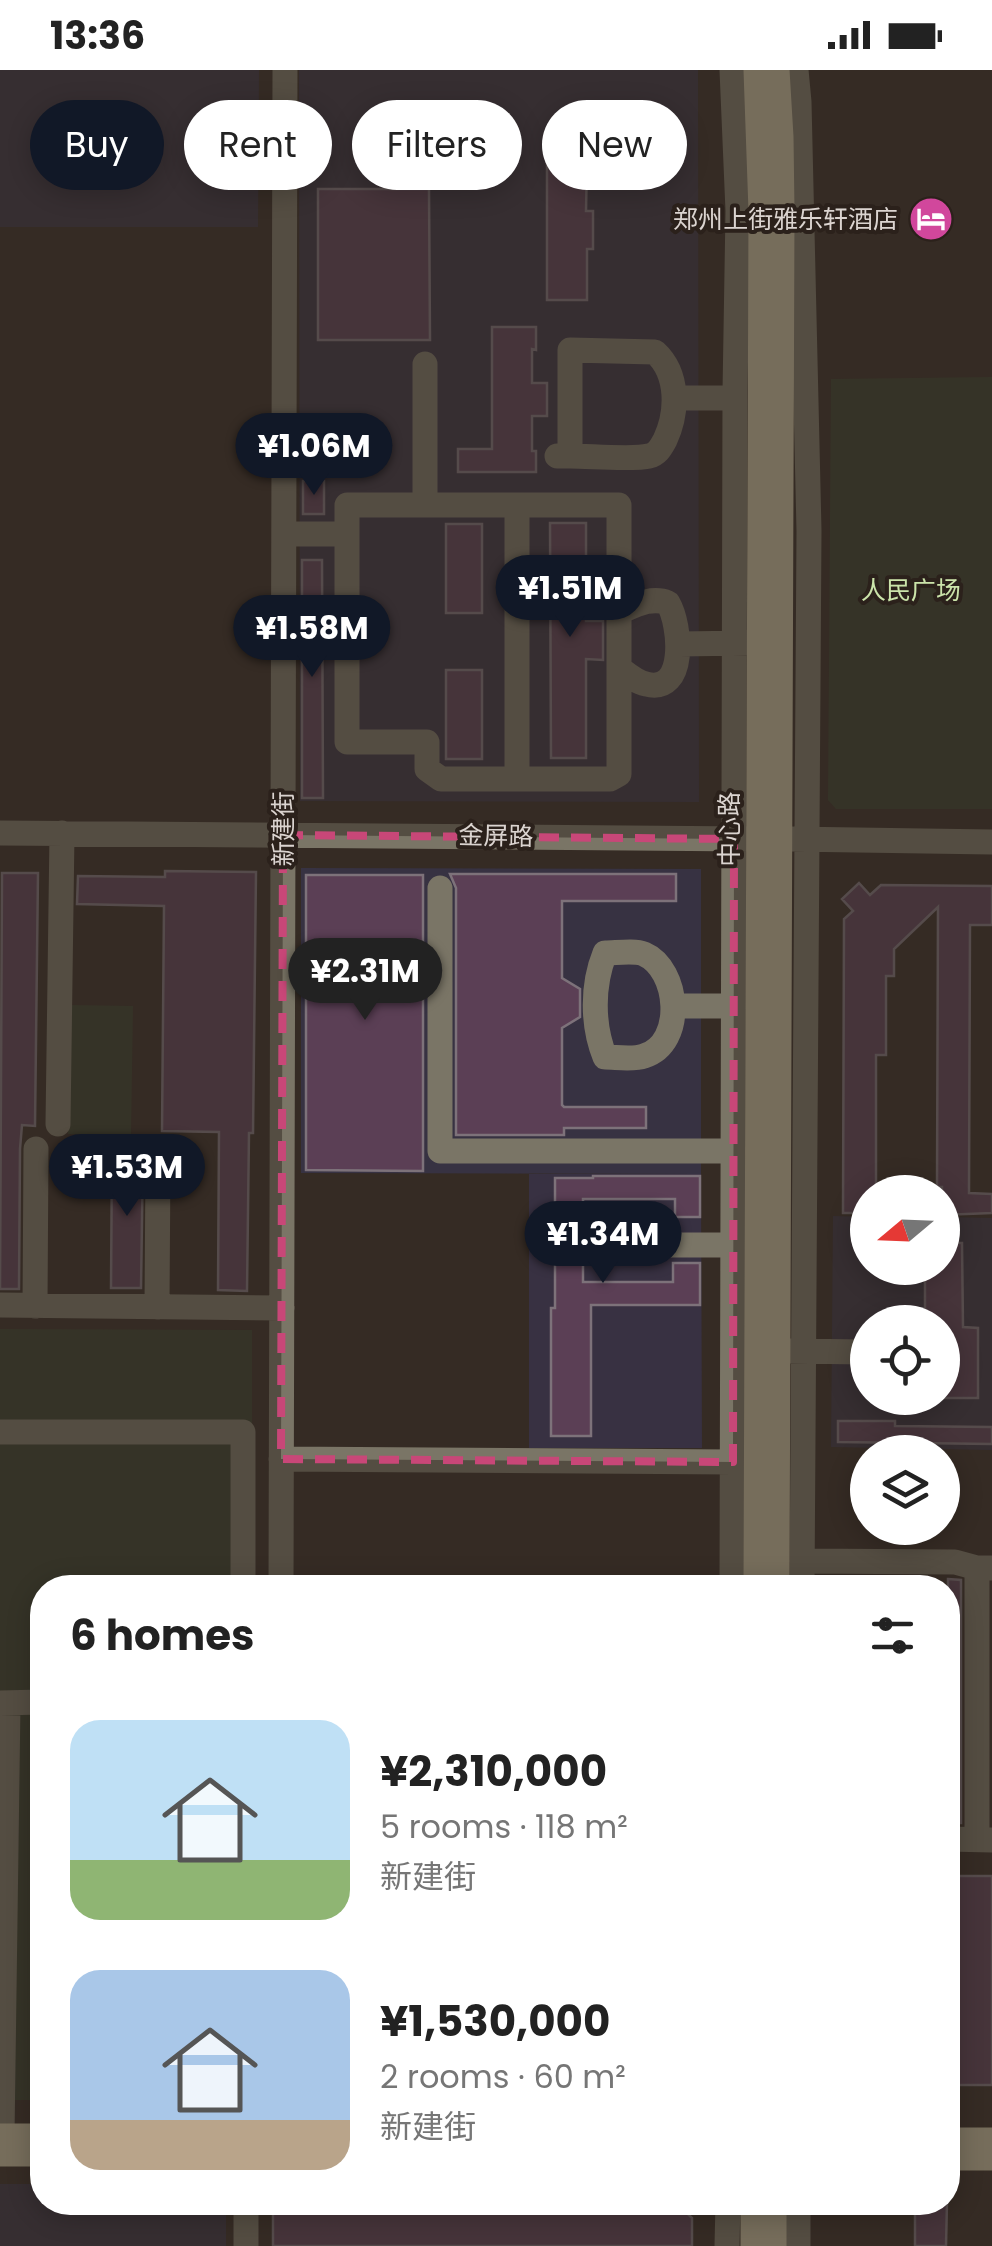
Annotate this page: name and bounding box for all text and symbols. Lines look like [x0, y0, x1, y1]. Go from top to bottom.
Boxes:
text: 13:36 [50, 9, 145, 62]
chip: Buy [30, 100, 164, 190]
chip: Rent [184, 100, 332, 190]
chip: Filters [352, 100, 522, 190]
chip: New [542, 100, 687, 190]
hotel icon: 郑州上街雅乐轩酒店 [908, 196, 954, 242]
place label: 郑州上街雅乐轩酒店 [673, 202, 898, 237]
pin: ¥1.06M [233, 413, 395, 498]
text: ¥1.06M [257, 423, 371, 468]
pin: ¥1.51M [489, 555, 651, 640]
text: ¥1.51M [518, 565, 622, 610]
park label: 人民广场 [861, 573, 961, 608]
pin: ¥1.58M [231, 595, 393, 680]
text: ¥1.58M [255, 605, 369, 650]
street label: 新建街 [266, 791, 301, 867]
street label: 中心路 [712, 791, 747, 867]
street label: 金屏路 [458, 818, 534, 854]
pin: ¥2.31M [284, 938, 446, 1023]
text: ¥2.31M [310, 948, 420, 993]
pin: ¥1.53M [46, 1134, 208, 1219]
text: ¥1.53M [71, 1144, 183, 1189]
north arrow [850, 1175, 960, 1285]
map controls [850, 1175, 960, 1545]
pin: ¥1.34M [522, 1201, 684, 1286]
text: ¥1.34M [547, 1211, 659, 1256]
button: locate [850, 1305, 960, 1415]
button: layers [850, 1435, 960, 1545]
text: 6 homes [70, 1606, 255, 1665]
icon: filters [865, 1608, 920, 1663]
text: ¥2,310,000 [380, 1742, 607, 1801]
icon: home [150, 1760, 270, 1880]
text: 5 rooms · 118 m² [380, 1804, 628, 1849]
text: 新建街 [380, 1854, 476, 1899]
text: ¥1,530,000 [380, 1992, 610, 2051]
icon: home [150, 2010, 270, 2130]
text: 2 rooms · 60 m² [380, 2054, 626, 2099]
text: 新建街 [380, 2104, 476, 2149]

